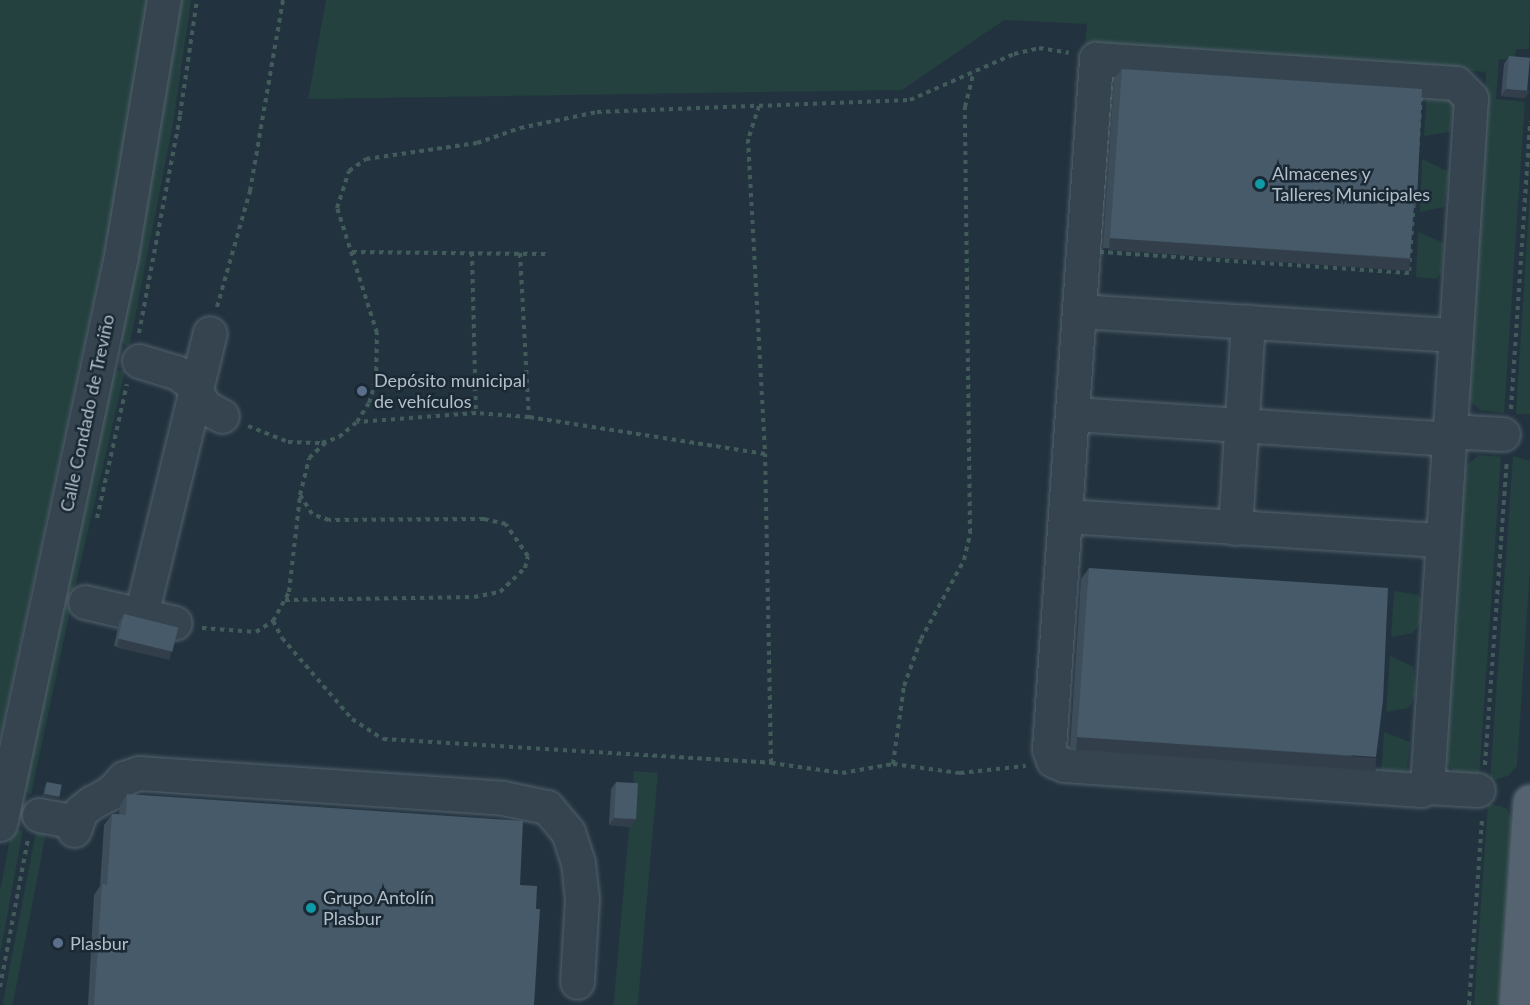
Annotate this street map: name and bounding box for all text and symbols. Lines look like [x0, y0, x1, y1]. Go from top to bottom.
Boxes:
place label: Almacenes y Talleres Municipales [1272, 163, 1430, 206]
marker: Almacenes y Talleres Municipales [1253, 177, 1267, 191]
street label: Calle Condado de Treviño [55, 312, 119, 514]
place label: Depósito municipal de vehículos [374, 370, 526, 412]
marker: Depósito municipal de vehículos [355, 384, 369, 398]
place label: Grupo Antolín Plasbur [323, 887, 435, 930]
marker: Grupo Antolín Plasbur [304, 901, 318, 915]
place label: Plasbur [70, 932, 128, 954]
marker: Plasbur [51, 936, 65, 950]

